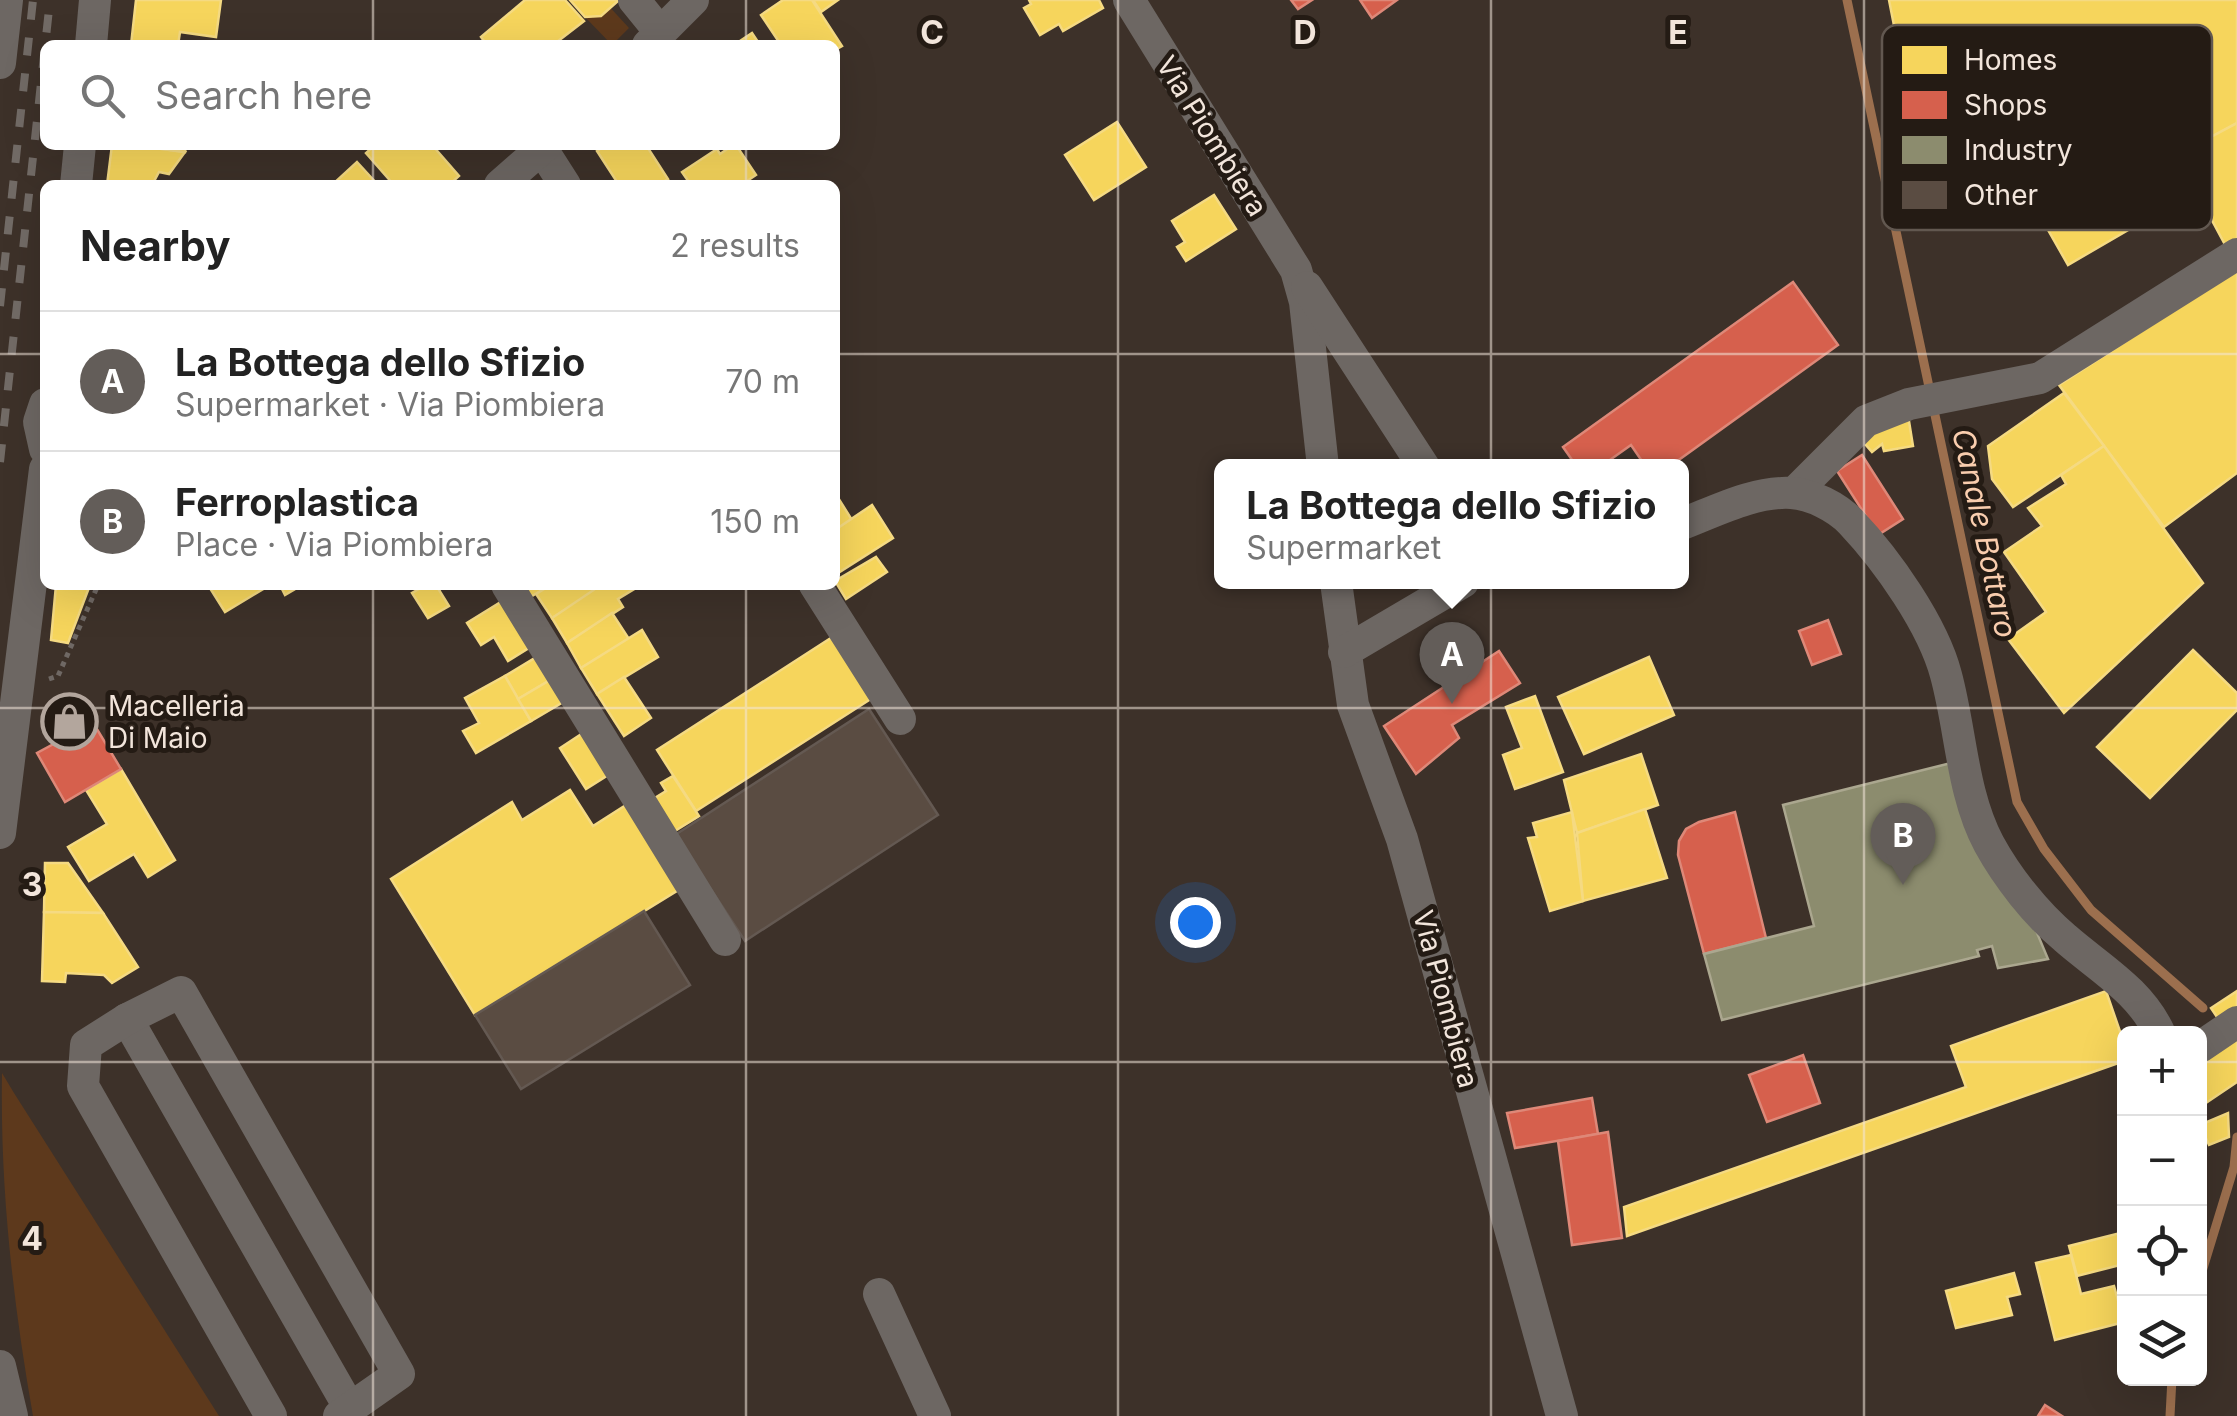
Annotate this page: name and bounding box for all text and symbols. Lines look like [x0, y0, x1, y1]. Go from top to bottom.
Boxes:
text: C [920, 13, 944, 52]
text: D [1293, 13, 1317, 52]
text: E [1668, 13, 1688, 52]
legend [1882, 25, 2212, 230]
search box [40, 40, 840, 150]
text: Homes [1964, 43, 2057, 77]
street label: Via Piombiera [1149, 50, 1275, 222]
icon: search [75, 68, 130, 123]
text: Search here [155, 72, 372, 118]
text: Shops [1964, 88, 2047, 122]
text: Industry [1964, 133, 2072, 167]
text: Other [1964, 178, 2038, 212]
text: Nearby [80, 220, 231, 271]
text: 2 results [670, 226, 800, 265]
text: La Bottega dello Sfizio [175, 339, 585, 385]
text: A [101, 362, 124, 401]
text: 70 m [725, 362, 800, 401]
text: Supermarket · Via Piombiera [175, 385, 605, 424]
water label: Canale Bottaro [1945, 425, 2025, 641]
popup [1214, 459, 1689, 589]
text: Ferroplastica [175, 479, 419, 525]
text: La Bottega dello Sfizio [1246, 482, 1657, 528]
text: B [102, 502, 123, 541]
text: 150 m [710, 502, 800, 541]
text: Place · Via Piombiera [175, 525, 494, 564]
text: Supermarket [1246, 528, 1441, 567]
pin: A [1420, 622, 1484, 704]
place label: Macelleria Di Maio [108, 689, 245, 755]
shop icon: Macelleria Di Maio [39, 692, 99, 752]
pin: B [1870, 802, 1936, 885]
text: 3 [22, 865, 42, 904]
your location [1170, 897, 1221, 948]
street label: Via Piombiera [1406, 907, 1486, 1091]
map controls [2117, 1026, 2207, 1386]
button: + [2117, 1026, 2207, 1116]
button: − [2117, 1116, 2207, 1206]
button: locate [2117, 1206, 2207, 1296]
text: 4 [21, 1219, 43, 1258]
button: layers [2117, 1296, 2207, 1386]

